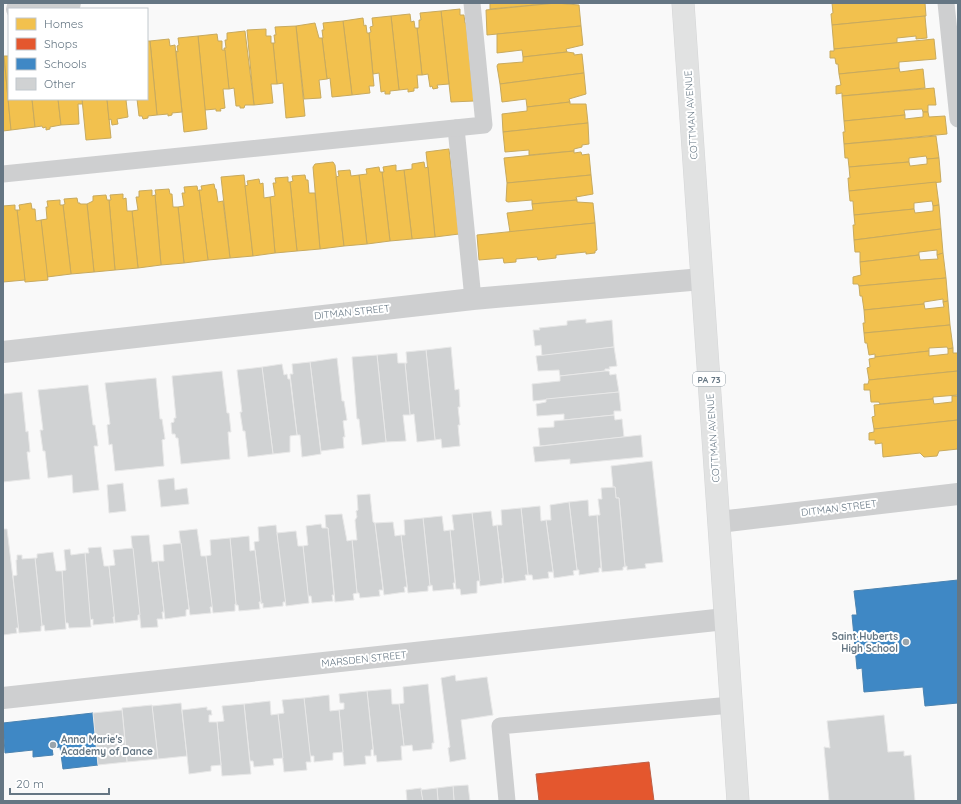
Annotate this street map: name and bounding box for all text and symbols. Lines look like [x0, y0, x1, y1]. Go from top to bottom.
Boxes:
legend [8, 8, 148, 100]
text: Homes [44, 16, 84, 31]
text: Shops [44, 36, 78, 51]
text: Schools [44, 56, 87, 71]
street label: COTTMAN AVENUE [681, 70, 701, 160]
text: Other [44, 76, 76, 91]
street label: DITMAN STREET [313, 302, 391, 322]
road number: PA 73 [693, 372, 725, 386]
street label: COTTMAN AVENUE [703, 393, 723, 483]
street label: DITMAN STREET [800, 497, 878, 519]
place label: Saint Huberts High School [832, 630, 898, 655]
marker: Saint Huberts High School [901, 637, 911, 647]
street label: MARSDEN STREET [321, 648, 407, 670]
place label: Anna Marie's Academy of Dance [61, 733, 153, 758]
marker: Anna Marie's Academy of Dance [48, 740, 58, 750]
scale bar [10, 770, 109, 796]
text: 20 m [16, 776, 44, 791]

